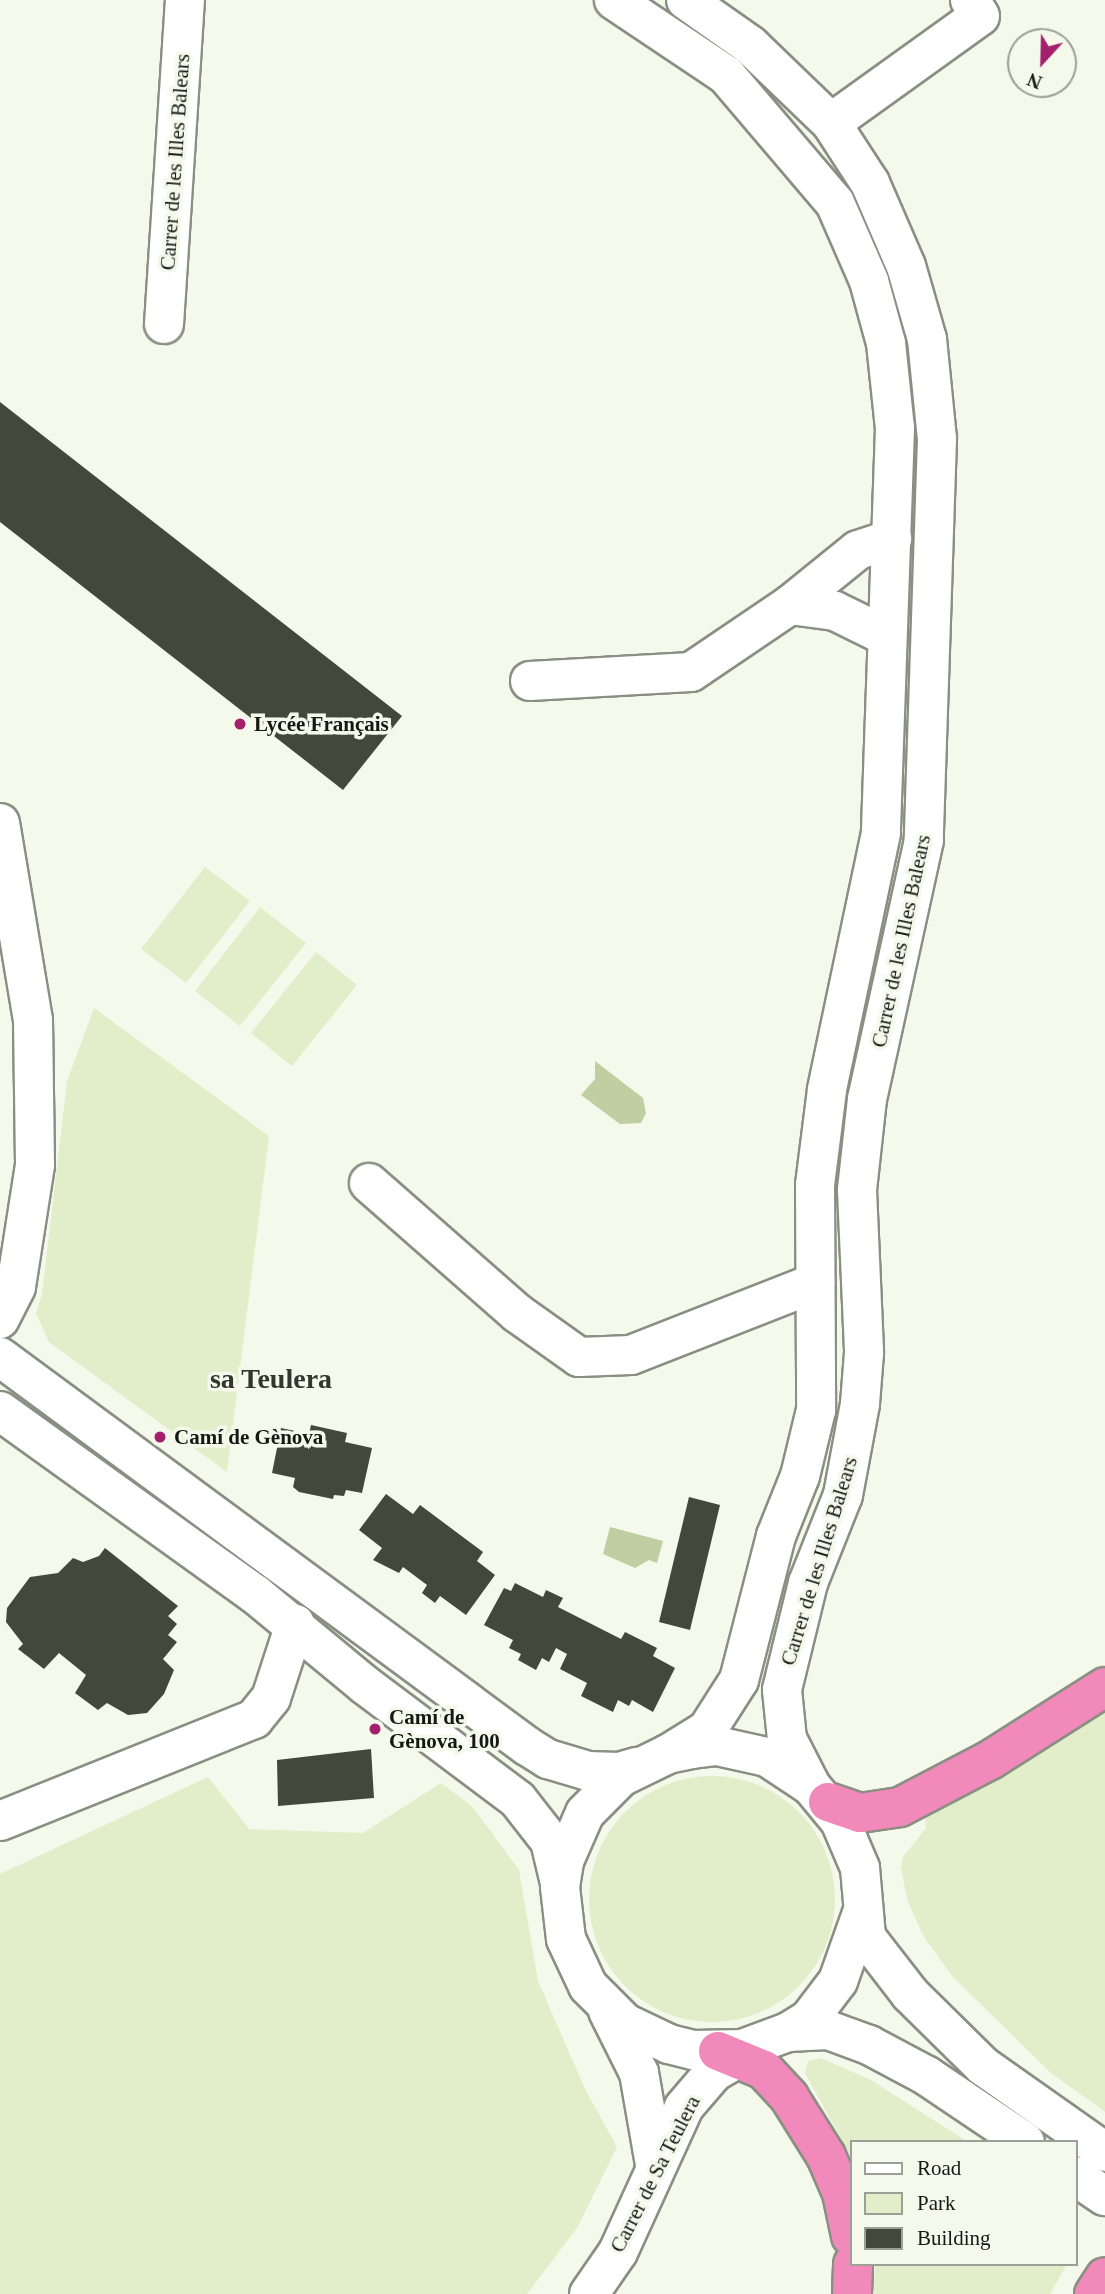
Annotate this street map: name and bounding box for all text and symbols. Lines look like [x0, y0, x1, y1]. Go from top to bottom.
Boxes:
north arrow [1007, 28, 1077, 98]
street label: Carrer de les Illes Balears [155, 53, 195, 271]
text: N [1024, 69, 1045, 93]
place label: Lycée Français [254, 711, 389, 737]
marker: Lycée Français [232, 716, 248, 732]
street label: Carrer de les Illes Balears [866, 832, 936, 1050]
district label: sa Teulera [210, 1362, 332, 1396]
place label: Camí de Gènova [174, 1424, 323, 1450]
marker: Camí de Gènova [152, 1429, 168, 1445]
street label: Carrer de les Illes Balears [775, 1454, 863, 1668]
place label: Camí de Gènova, 100 [389, 1704, 500, 1754]
marker: Camí de Gènova, 100 [367, 1721, 383, 1737]
street label: Carrer de Sa Teulera [605, 2091, 705, 2257]
legend [850, 2140, 1077, 2266]
text: Road [917, 2156, 961, 2180]
text: Park [917, 2191, 956, 2215]
text: Building [917, 2226, 991, 2250]

